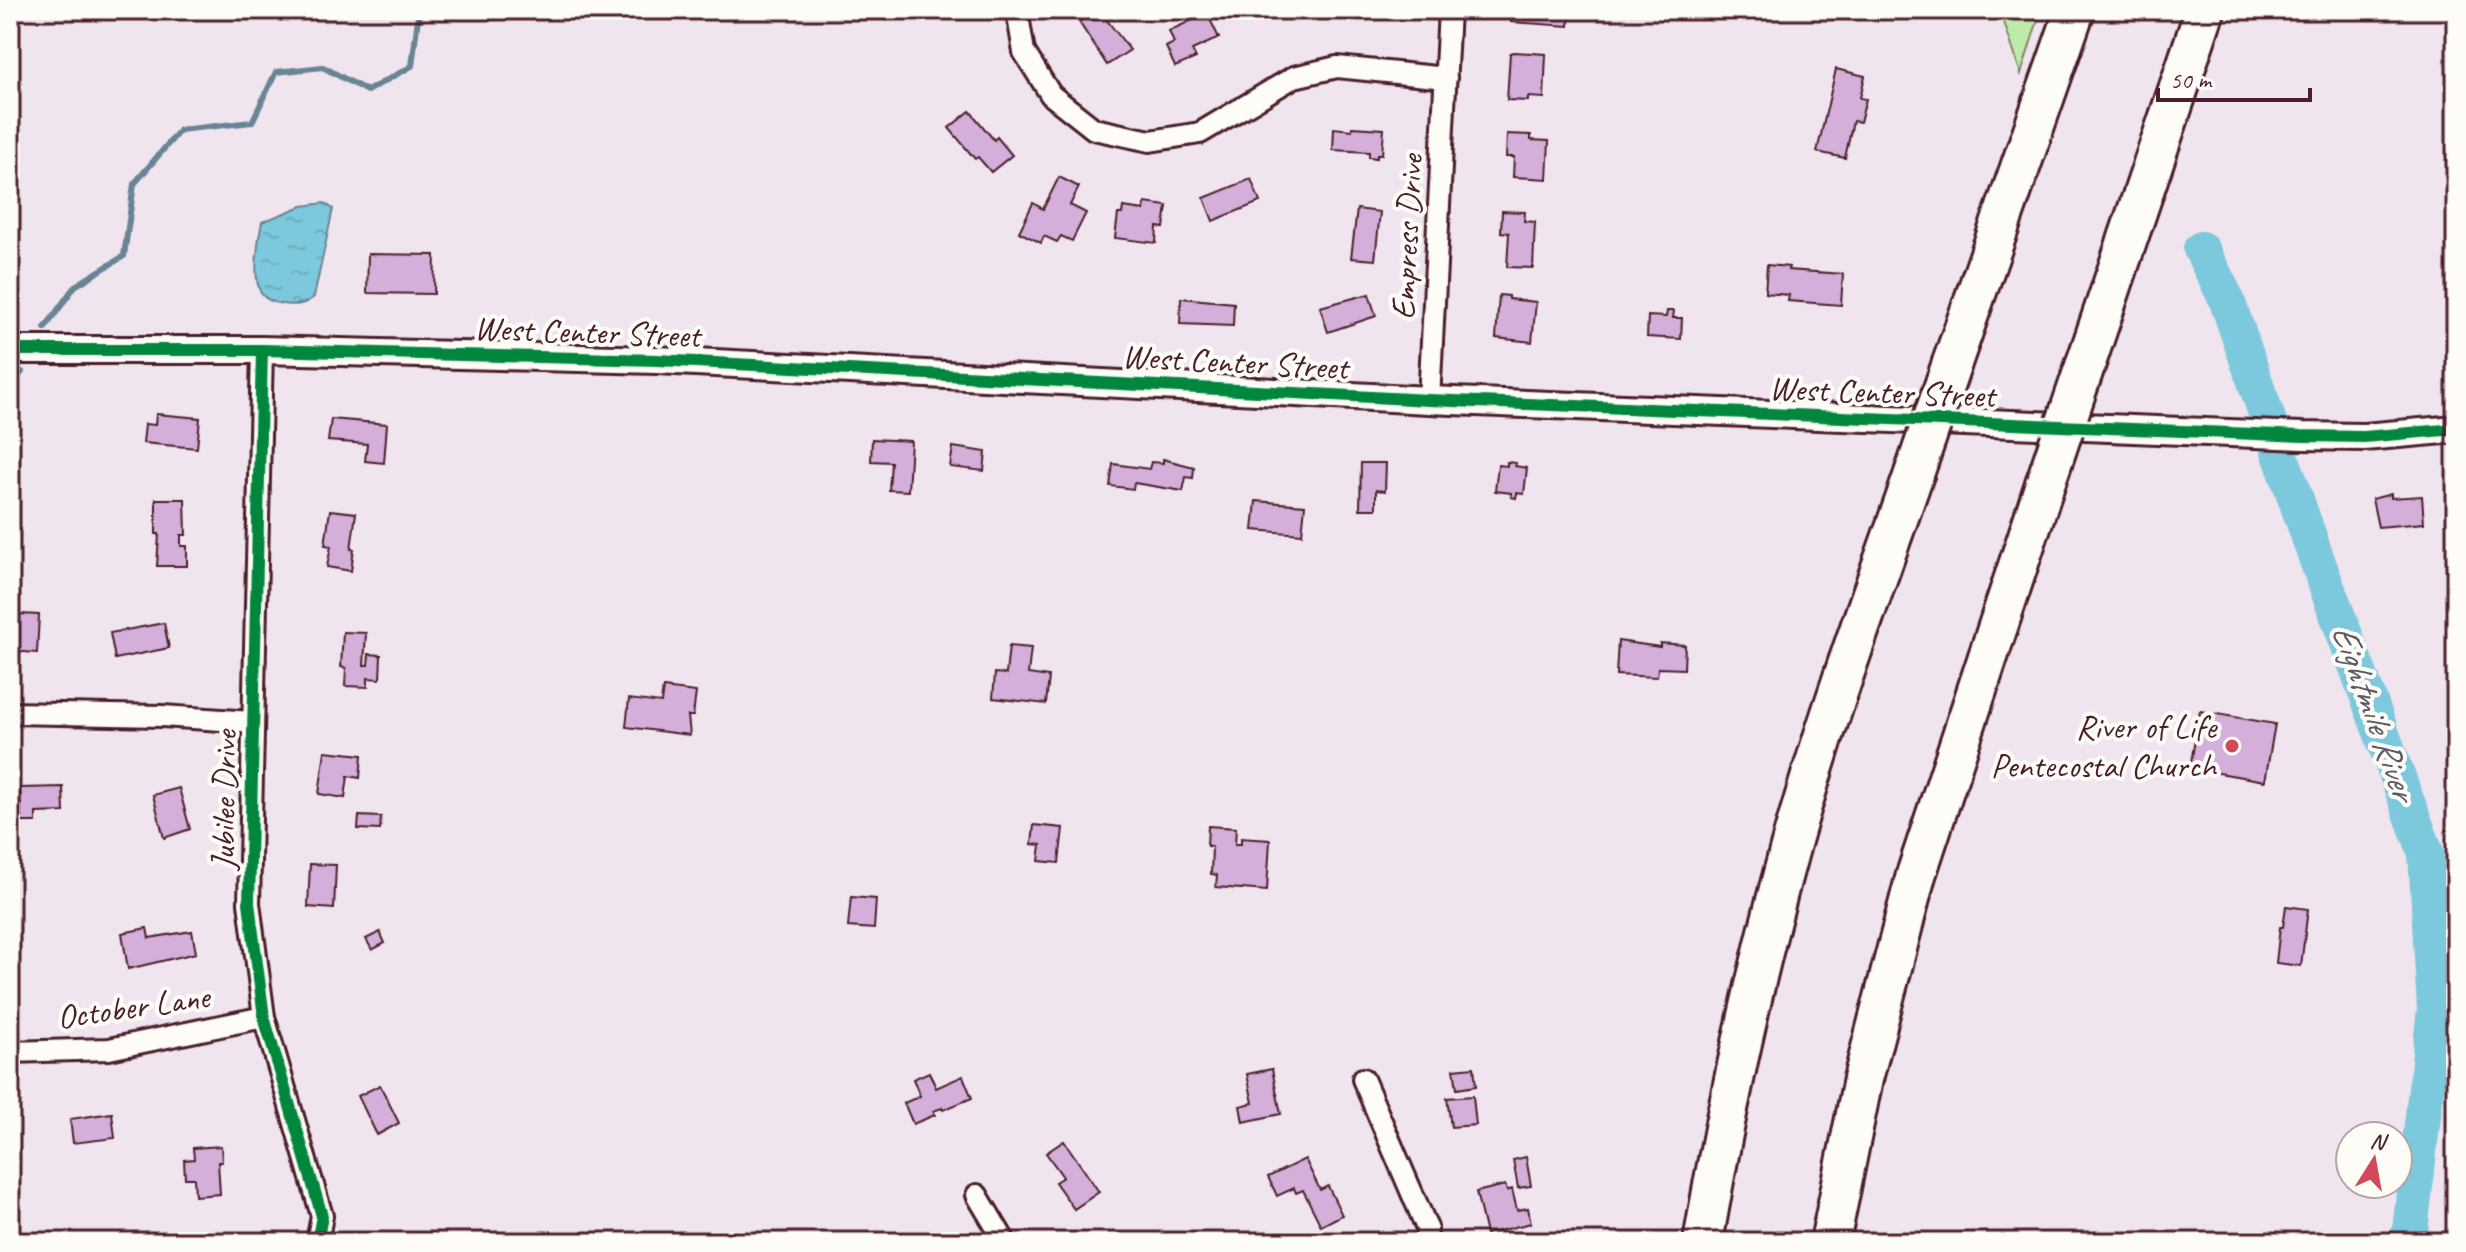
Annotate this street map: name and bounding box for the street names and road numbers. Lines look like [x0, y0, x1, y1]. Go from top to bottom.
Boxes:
street label: Empress Drive [1381, 151, 1432, 321]
street label: West Center Street [473, 306, 704, 357]
street label: West Center Street [1121, 334, 1353, 389]
street label: West Center Street [1768, 366, 1999, 417]
street label: Jubilee Drive [201, 728, 246, 872]
street label: October Lane [54, 974, 215, 1038]

